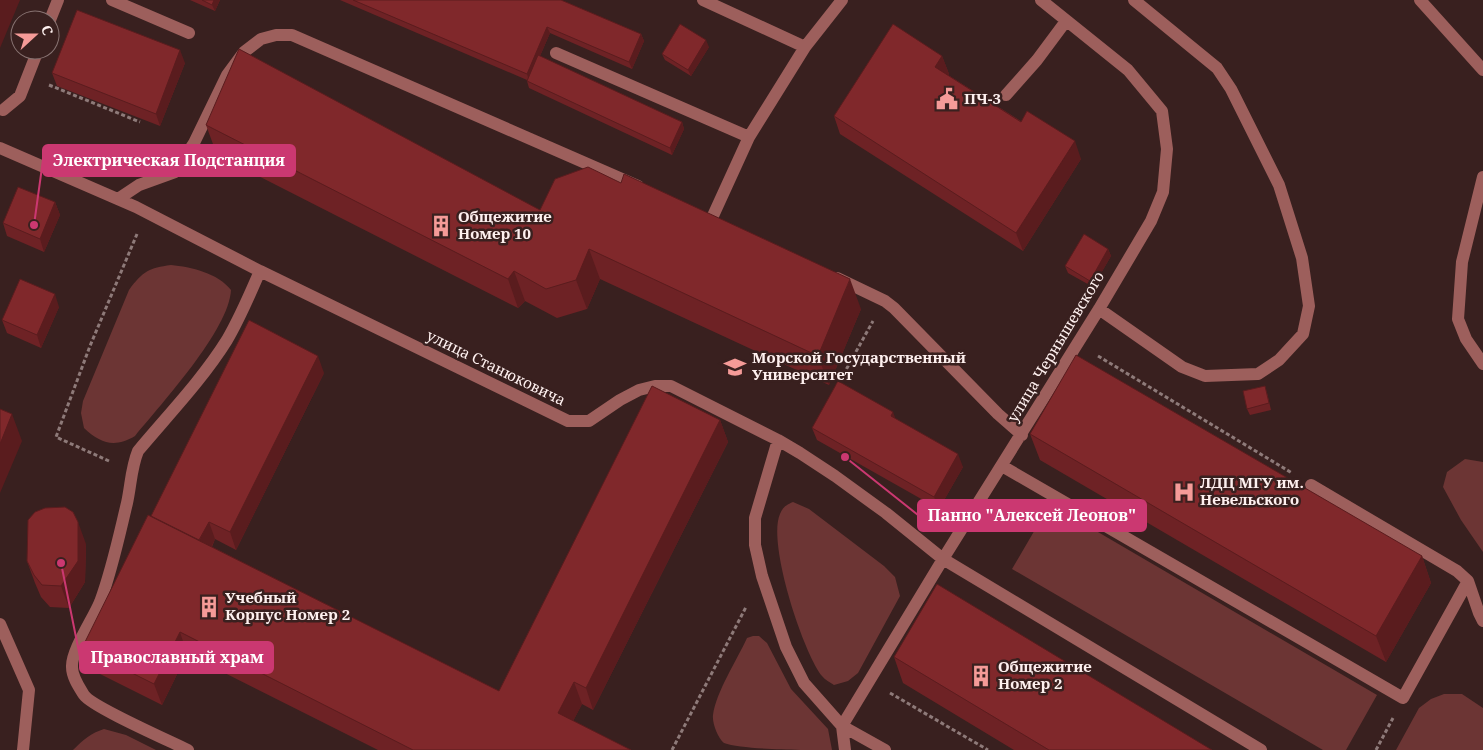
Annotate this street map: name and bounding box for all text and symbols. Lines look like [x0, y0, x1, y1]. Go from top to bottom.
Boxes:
north arrow [10, 10, 60, 60]
text: С [37, 22, 58, 38]
public building icon: ПЧ-3 [934, 86, 960, 112]
place label: ПЧ-3 [964, 88, 1001, 108]
callout: Электрическая Подстанция [43, 145, 295, 176]
text: Электрическая Подстанция [53, 149, 285, 171]
place label: Общежитие Номер 10 [458, 206, 552, 243]
building icon: Общежитие Номер 10 [428, 213, 454, 239]
street label: улица Чернышевского [1002, 267, 1108, 426]
street label: улица Станюковича [424, 325, 569, 409]
place label: Морской Государственный Университет [752, 347, 966, 384]
school or university icon: Морской Государственный Университет [722, 354, 748, 380]
place label: ЛДЦ МГУ им. Невельского [1200, 472, 1304, 509]
hospital icon: ЛДЦ МГУ им. Невельского [1171, 479, 1197, 505]
callout: Панно "Алексей Леонов" [918, 500, 1146, 531]
text: Панно "Алексей Леонов" [928, 504, 1136, 526]
place label: Учебный Корпус Номер 2 [225, 587, 350, 624]
building icon: Учебный Корпус Номер 2 [196, 594, 222, 620]
callout: Православный храм [80, 642, 273, 673]
text: Православный храм [90, 646, 264, 668]
place label: Общежитие Номер 2 [998, 656, 1092, 693]
building icon: Общежитие Номер 2 [968, 663, 994, 689]

